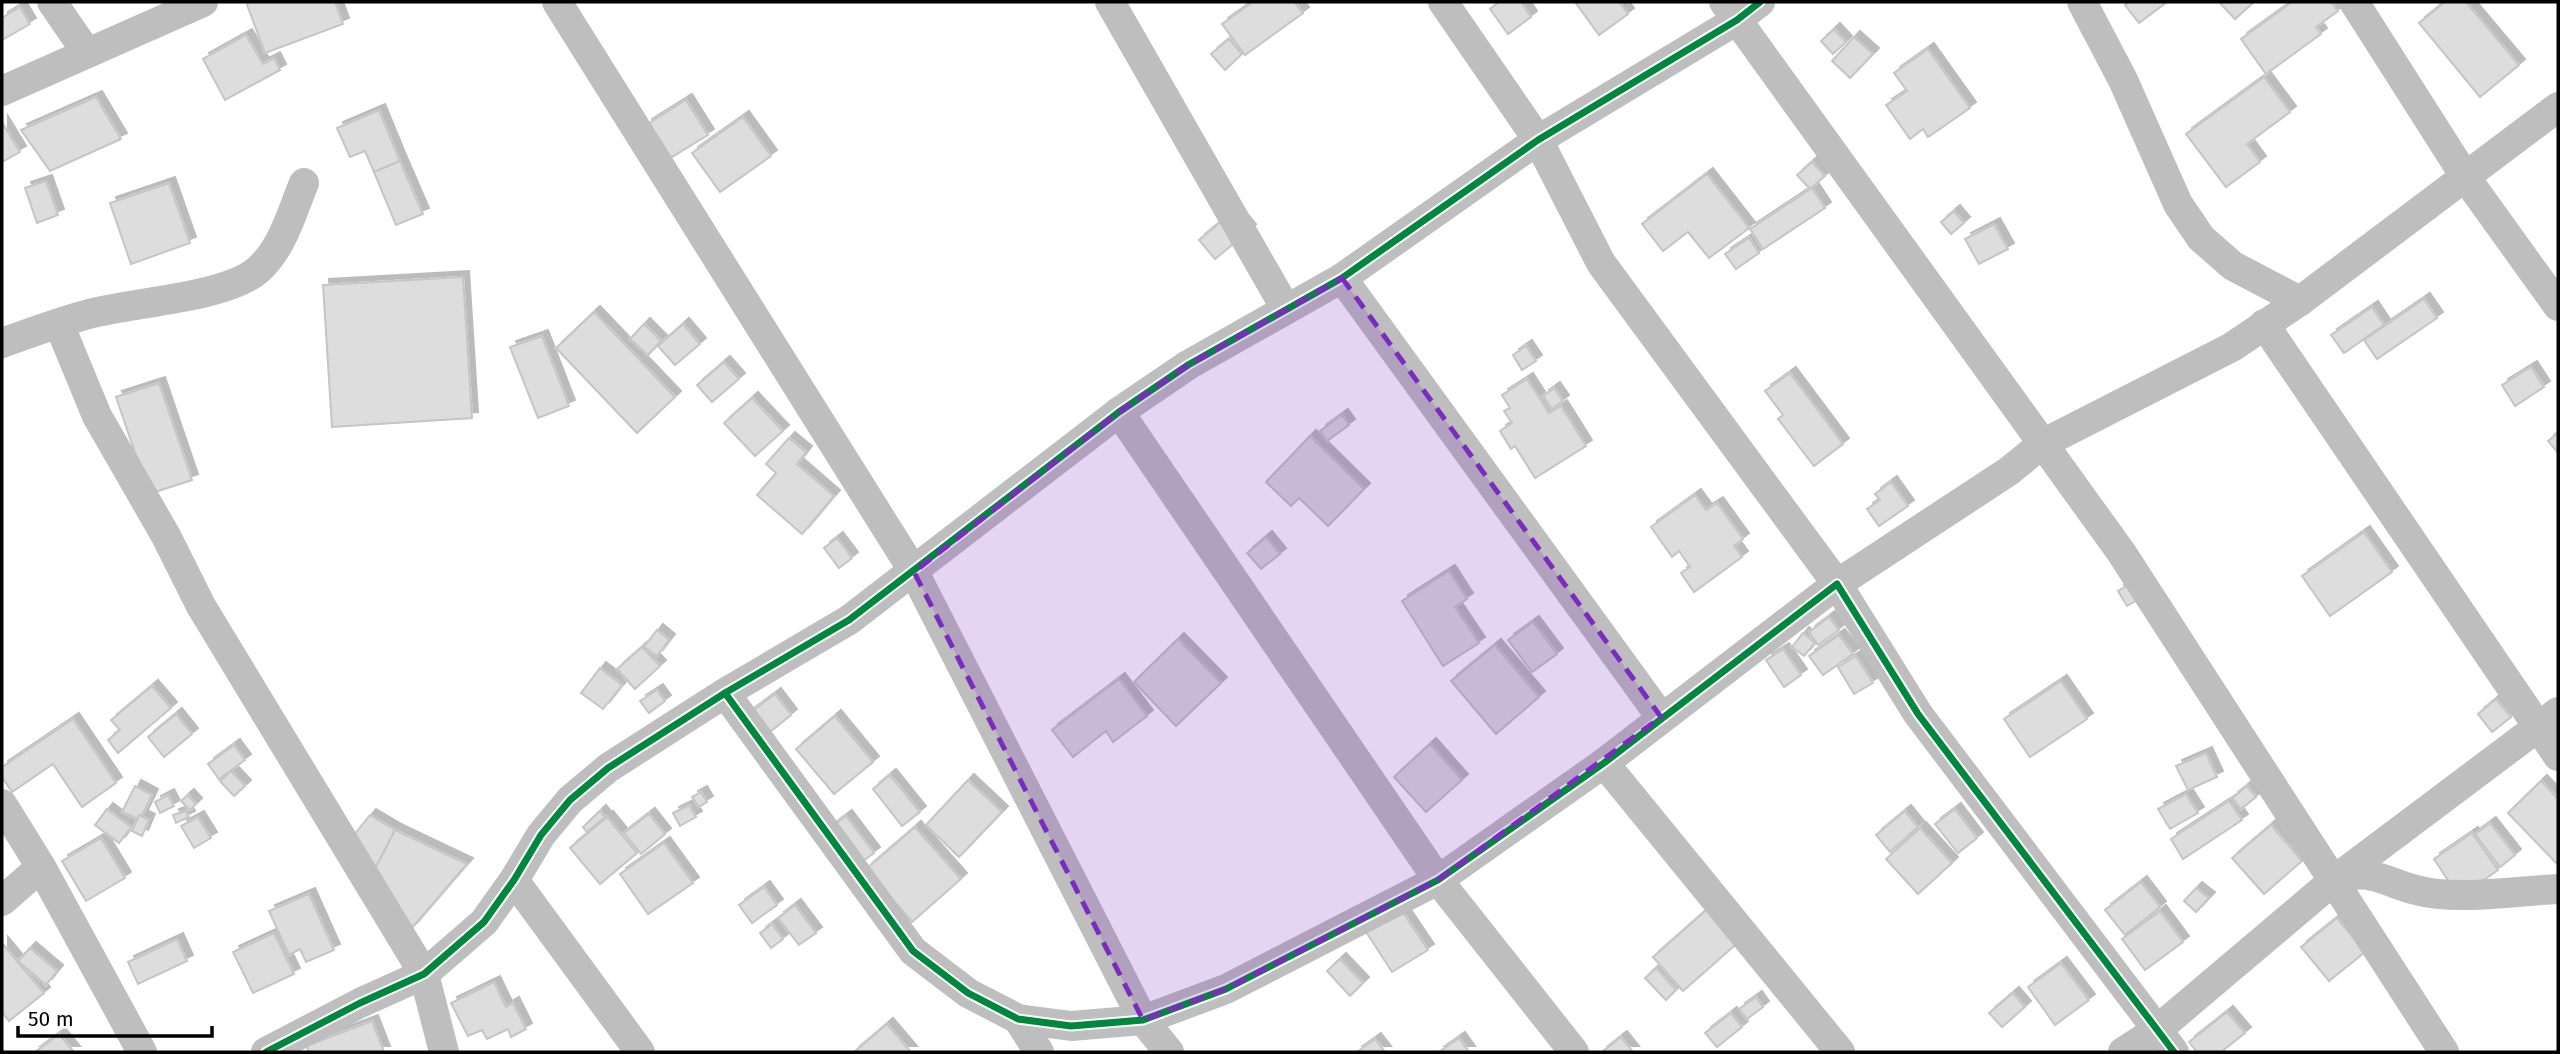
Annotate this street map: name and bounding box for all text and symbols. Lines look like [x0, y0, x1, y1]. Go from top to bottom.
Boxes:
scale bar [18, 995, 212, 1038]
text: 50 m [28, 1006, 74, 1032]

